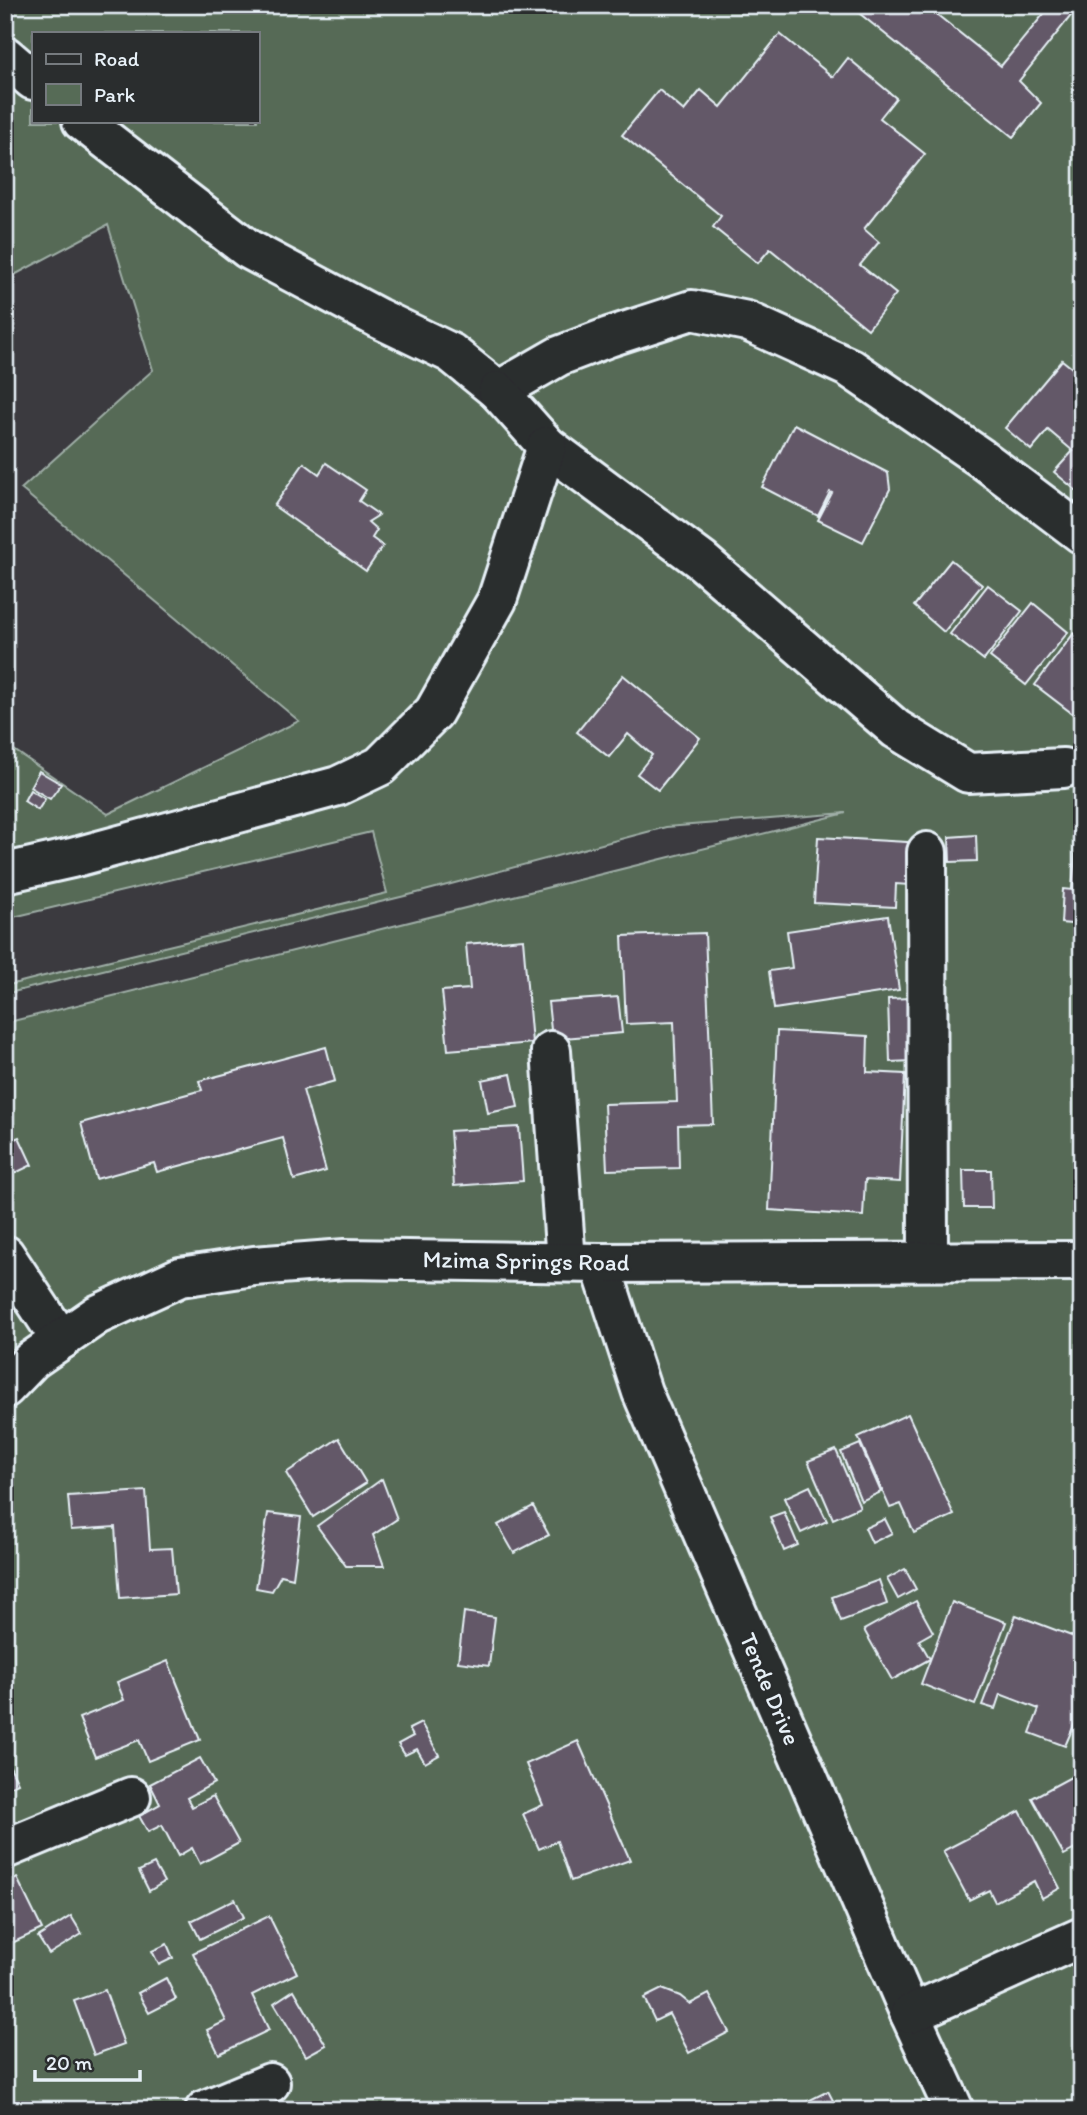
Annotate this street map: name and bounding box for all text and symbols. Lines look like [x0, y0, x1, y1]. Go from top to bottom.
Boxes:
legend [32, 32, 259, 122]
text: Road [94, 46, 140, 71]
text: Park [94, 82, 136, 107]
street label: Mzima Springs Road [422, 1244, 630, 1277]
street label: Tende Drive [734, 1628, 807, 1749]
scale bar [35, 2038, 140, 2082]
text: 20 m [46, 2050, 93, 2075]

